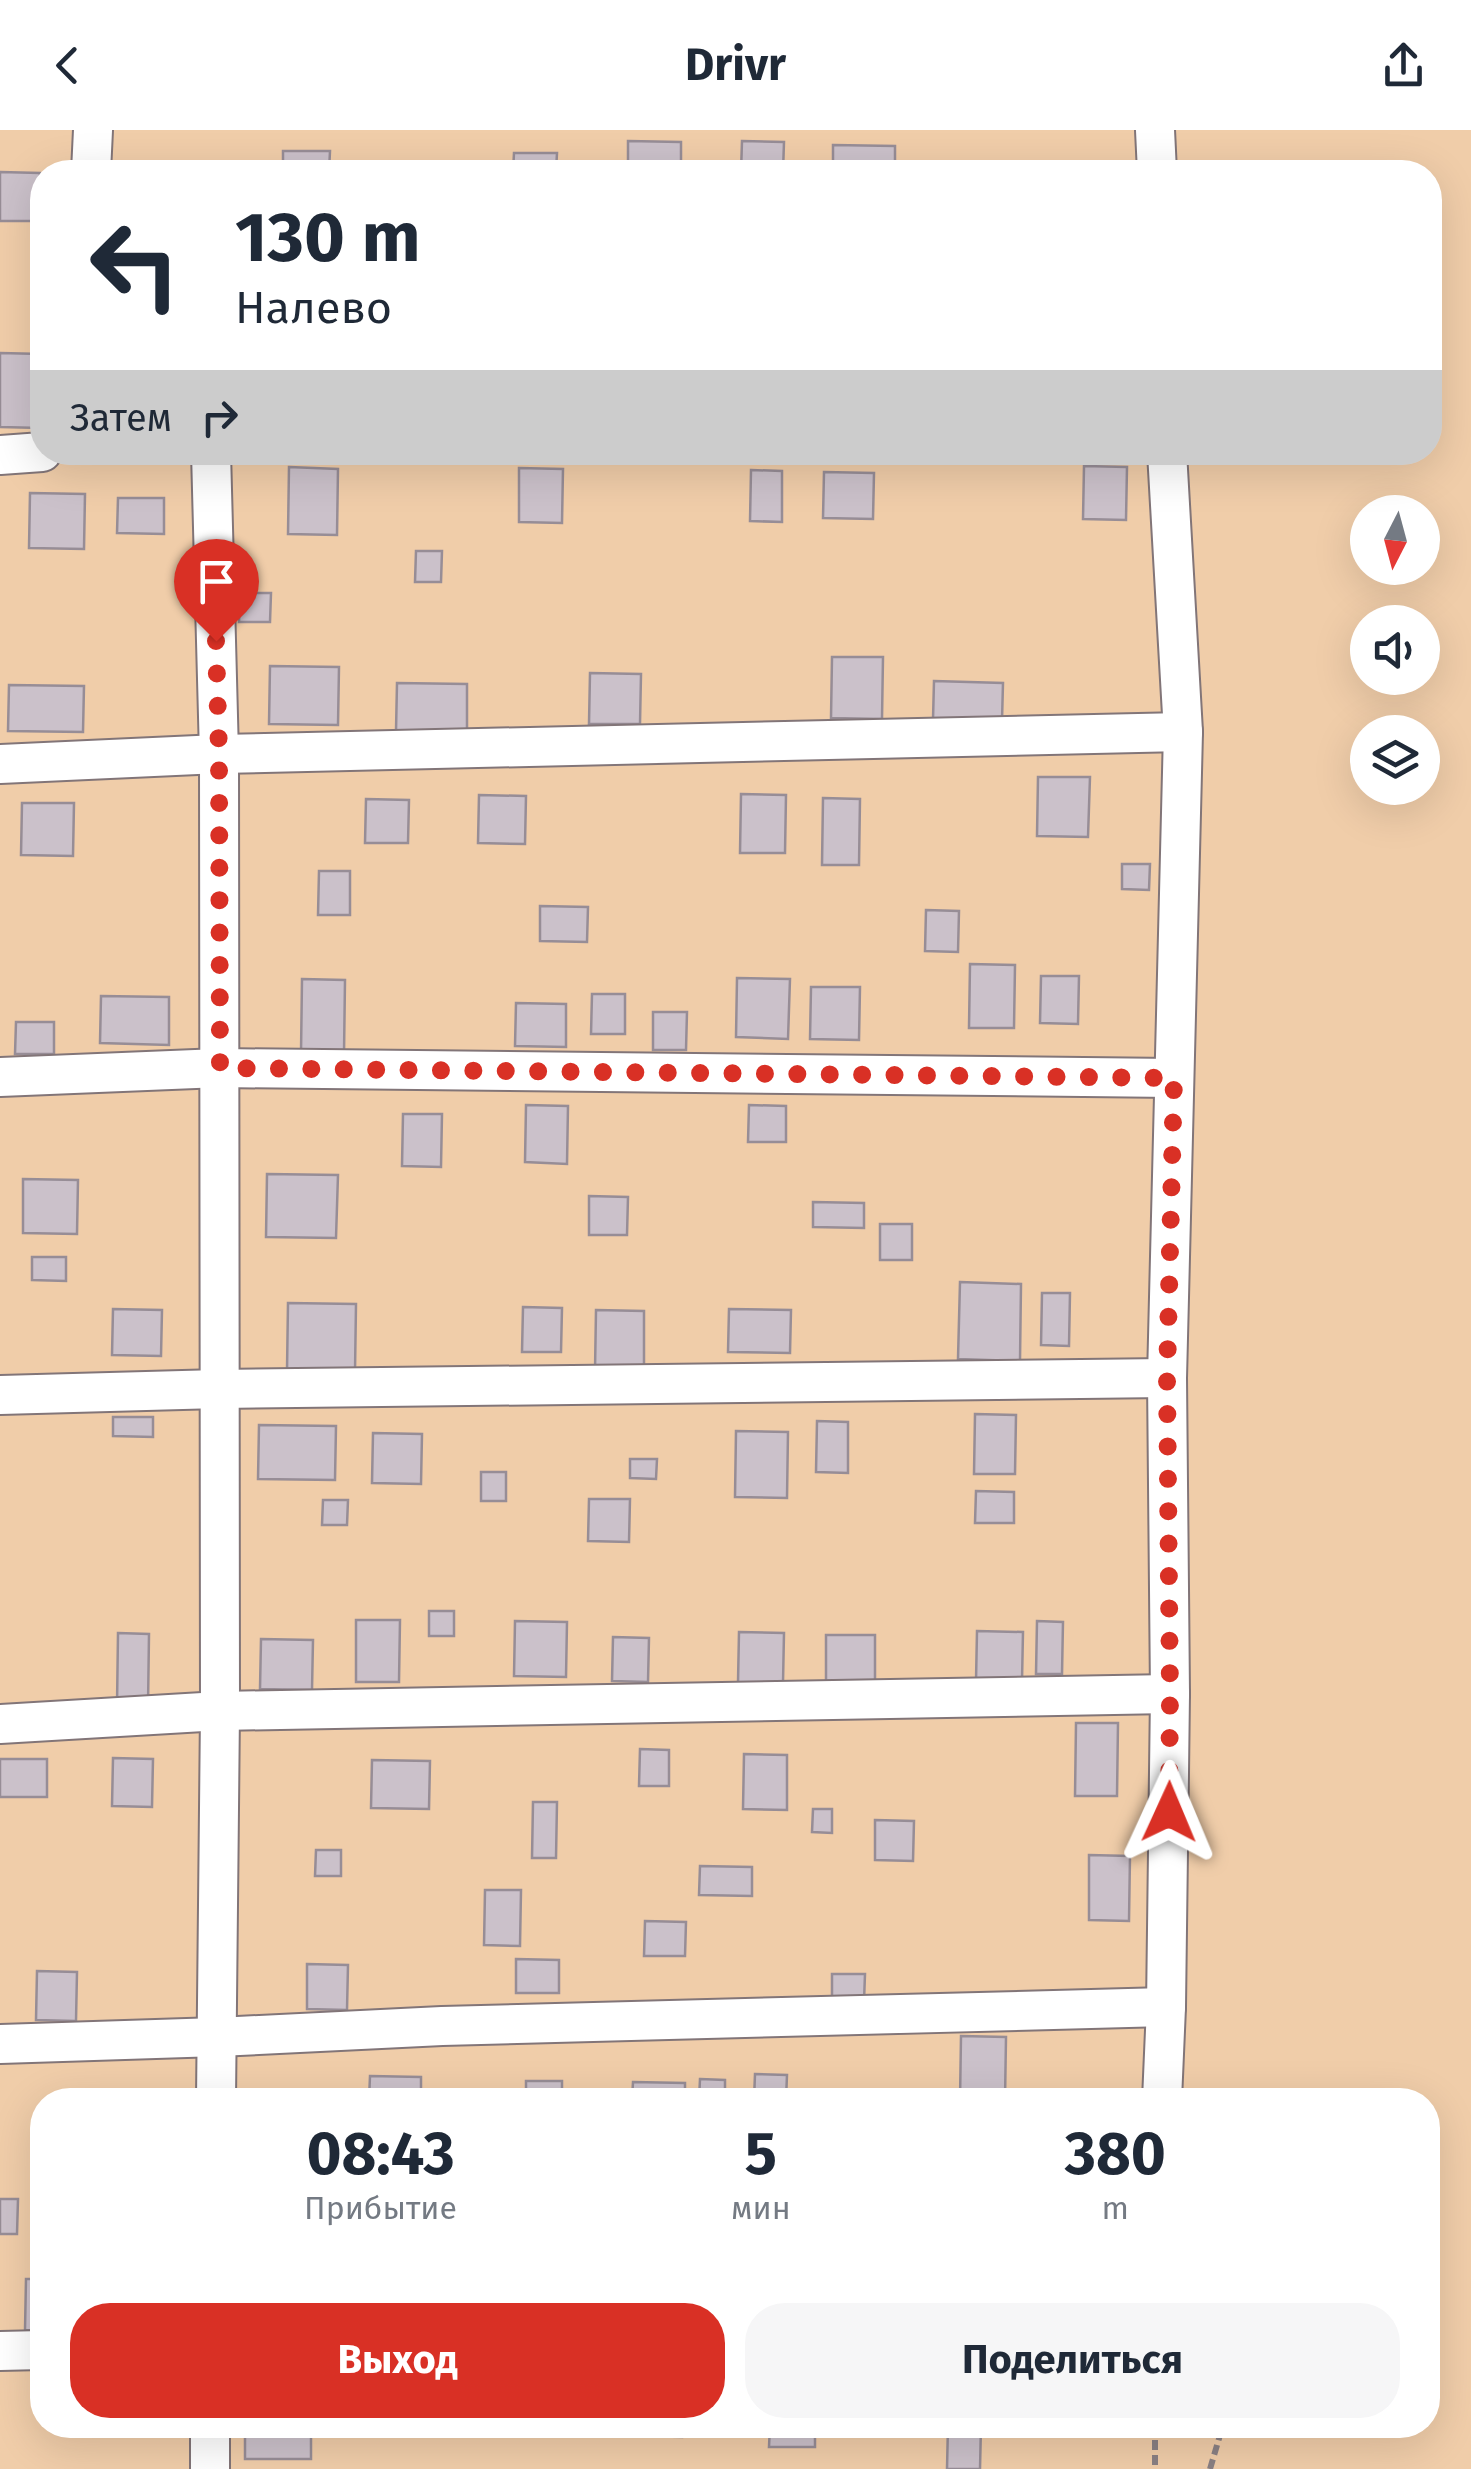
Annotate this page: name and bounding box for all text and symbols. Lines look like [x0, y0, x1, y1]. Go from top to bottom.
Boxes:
icon: back [40, 38, 95, 93]
text: Drivr [685, 38, 786, 92]
icon: share [1376, 38, 1431, 93]
text: 130 m [235, 196, 421, 280]
icon: left [70, 200, 200, 330]
text: Налево [235, 281, 392, 335]
icon: right [192, 390, 247, 445]
text: Затем [70, 395, 172, 441]
north arrow [1350, 495, 1440, 585]
map controls [1350, 495, 1440, 805]
pin [174, 539, 259, 642]
icon: arrive [189, 554, 244, 609]
button: sound [1350, 605, 1440, 695]
button: layers [1350, 715, 1440, 805]
position arrow [1117, 1760, 1221, 1864]
text: 08:43 [306, 2118, 455, 2190]
text: 5 [745, 2118, 777, 2190]
text: 380 [1065, 2118, 1166, 2190]
text: Прибытие [304, 2189, 457, 2227]
text: мин [731, 2189, 791, 2227]
text: m [1102, 2189, 1129, 2227]
button: Выход [70, 2303, 725, 2418]
button: Поделиться [745, 2303, 1400, 2418]

